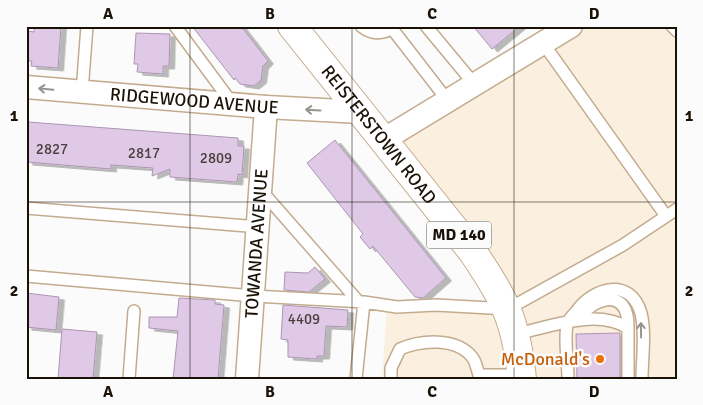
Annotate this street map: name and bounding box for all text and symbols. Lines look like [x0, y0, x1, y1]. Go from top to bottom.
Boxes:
text: A [103, 4, 114, 24]
text: B [265, 4, 275, 24]
text: C [427, 4, 437, 24]
text: D [589, 4, 600, 24]
street label: REISTERSTOWN ROAD [317, 61, 441, 208]
street label: RIDGEWOOD AVENUE [109, 83, 279, 119]
one-way arrow [38, 84, 54, 94]
one-way arrow [305, 105, 321, 114]
text: 1 [10, 106, 19, 126]
text: 1 [685, 106, 694, 126]
house number: 2827 [36, 140, 68, 158]
house number: 2817 [128, 144, 160, 162]
house number: 2809 [200, 149, 232, 167]
street label: TOWANDA AVENUE [240, 168, 273, 319]
road number: MD 140 [426, 222, 492, 248]
text: 2 [10, 281, 18, 301]
text: 2 [685, 281, 693, 301]
house number: 4409 [288, 310, 320, 328]
one-way arrow [637, 322, 646, 338]
place label: McDonald's [501, 348, 590, 370]
marker: McDonald's [594, 353, 606, 365]
text: A [103, 382, 114, 402]
text: B [265, 382, 275, 402]
text: C [427, 382, 437, 402]
text: D [589, 382, 600, 402]

